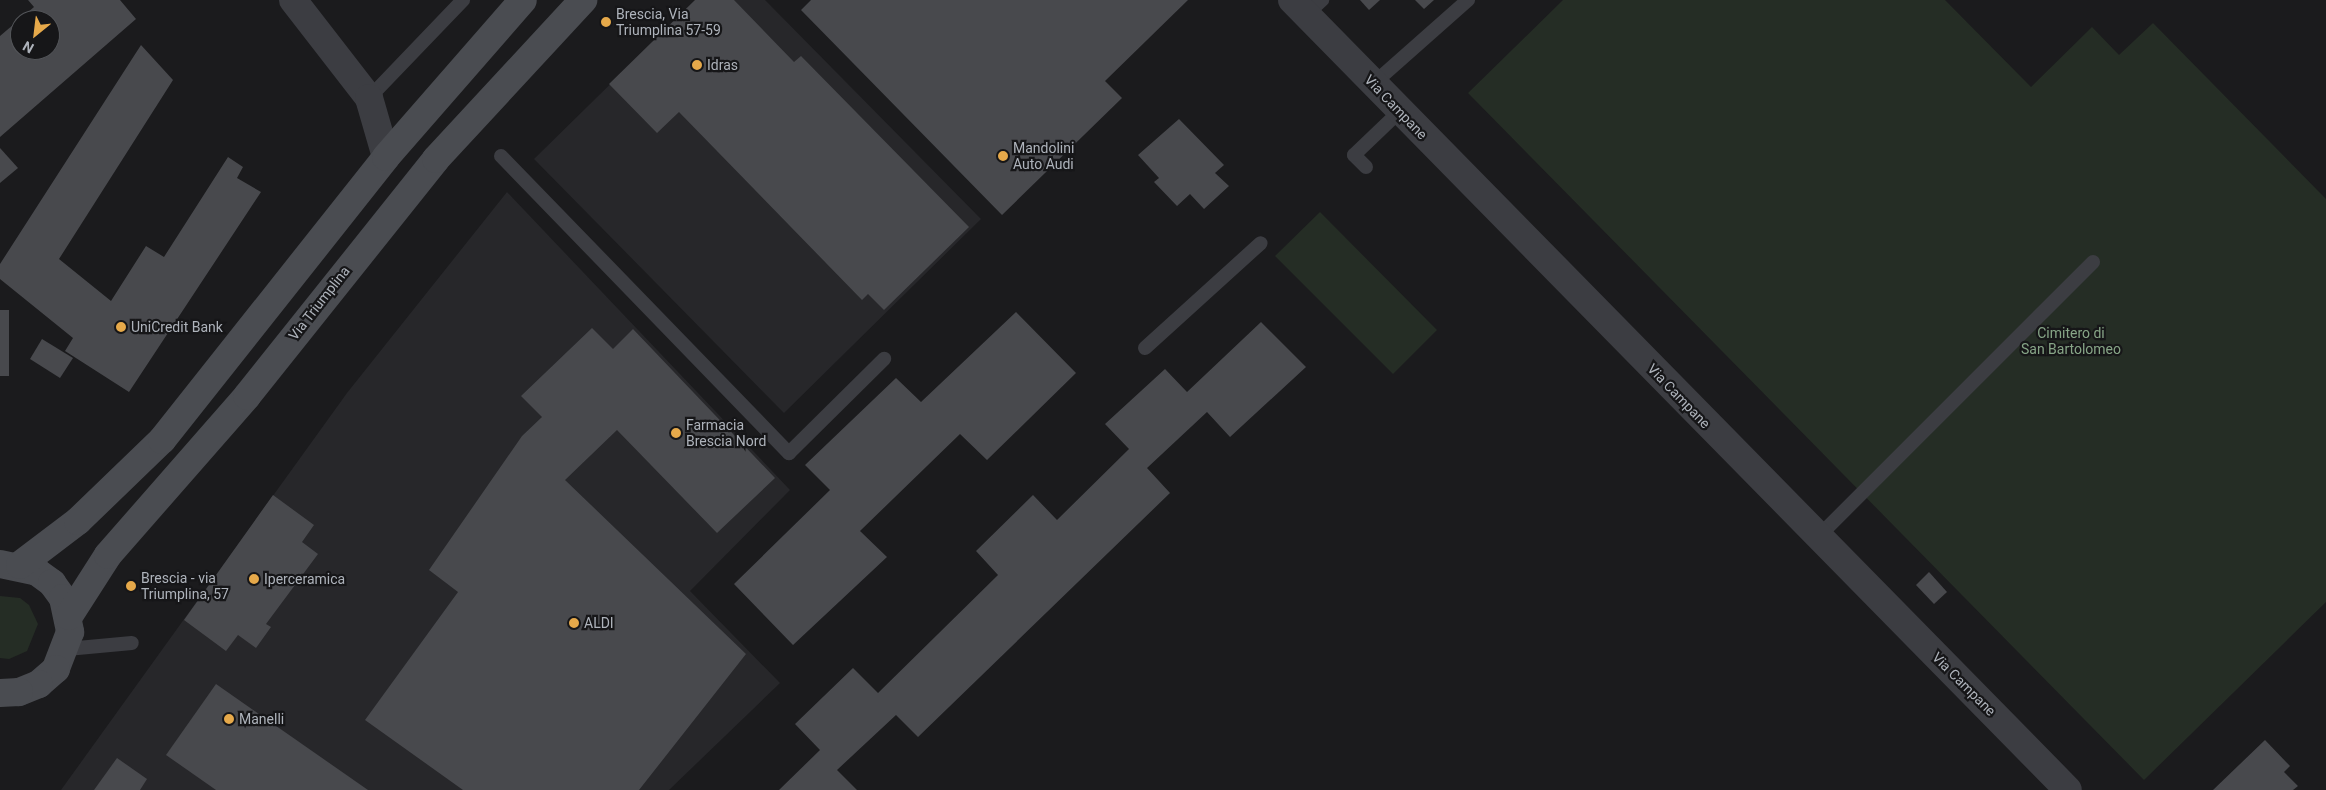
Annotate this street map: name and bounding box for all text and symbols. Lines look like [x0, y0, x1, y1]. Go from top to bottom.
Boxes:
place label: Brescia, Via Triumplina 57-59 [616, 6, 721, 38]
north arrow [10, 10, 60, 60]
marker: Brescia, Via Triumplina 57-59 [600, 16, 612, 28]
text: N [20, 38, 36, 57]
place label: Idras [707, 57, 738, 73]
marker: Idras [691, 59, 703, 71]
street label: Via Campane [1361, 71, 1431, 143]
place label: Mandolini Auto Audi [1013, 140, 1074, 172]
marker: Mandolini Auto Audi [997, 150, 1009, 162]
street label: Via Triumplina [285, 263, 353, 343]
place label: UniCredit Bank [131, 319, 223, 335]
marker: UniCredit Bank [115, 321, 127, 333]
park label: Cimitero di San Bartolomeo [2021, 325, 2121, 358]
street label: Via Campane [1644, 360, 1714, 432]
place label: Farmacia Brescia Nord [686, 417, 766, 450]
marker: Farmacia Brescia Nord [670, 427, 682, 439]
place label: Brescia - via Triumplina, 57 [141, 570, 229, 602]
place label: Iperceramica [264, 571, 345, 587]
marker: Iperceramica [248, 573, 260, 585]
marker: Brescia - via Triumplina, 57 [125, 580, 137, 592]
place label: ALDI [584, 615, 614, 631]
marker: ALDI [568, 617, 580, 629]
street label: Via Campane [1929, 649, 1999, 719]
place label: Manelli [239, 711, 284, 727]
marker: Manelli [223, 713, 235, 725]

